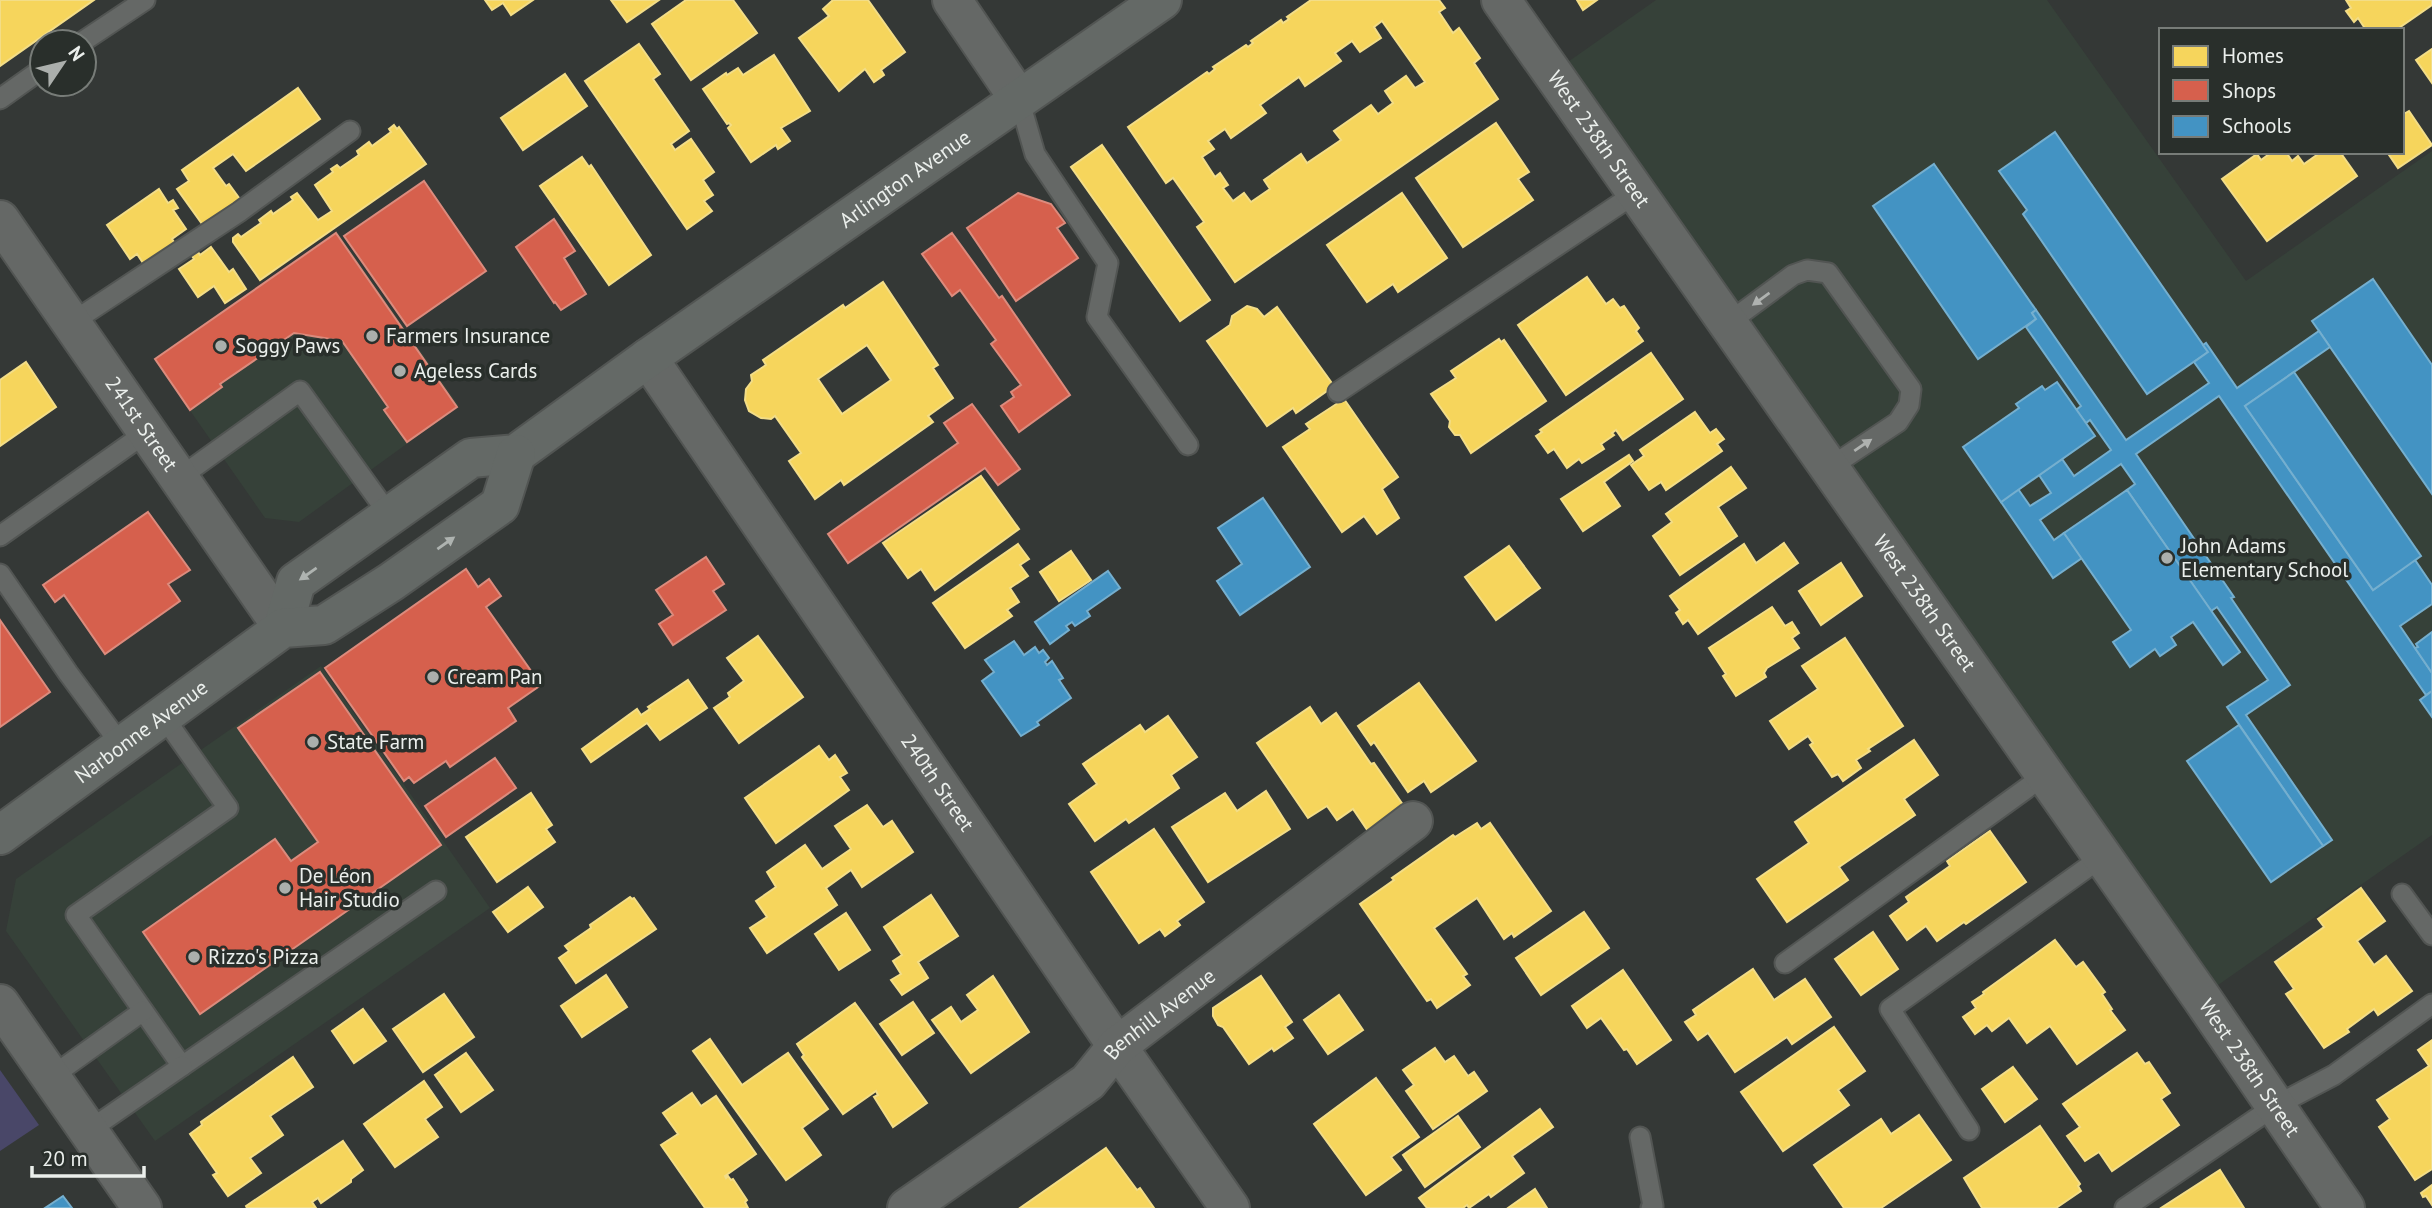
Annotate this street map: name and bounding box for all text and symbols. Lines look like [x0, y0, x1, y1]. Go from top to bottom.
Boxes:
north arrow [28, 28, 98, 98]
legend [2159, 28, 2404, 154]
text: N [64, 41, 90, 65]
text: Homes [2222, 42, 2284, 69]
street label: West 238th Street [1542, 65, 1656, 212]
text: Shops [2222, 77, 2276, 104]
text: Schools [2222, 112, 2292, 139]
street label: Arlington Avenue [834, 123, 976, 234]
one-way arrow [1752, 292, 1770, 306]
place label: Farmers Insurance [386, 322, 550, 349]
marker: Farmers Insurance [364, 328, 380, 344]
place label: Soggy Paws [235, 332, 340, 359]
marker: Soggy Paws [213, 338, 229, 354]
place label: Ageless Cards [414, 357, 537, 384]
marker: Ageless Cards [392, 363, 408, 379]
street label: 241st Street [99, 371, 184, 476]
one-way arrow [1854, 439, 1873, 452]
street label: West 238th Street [1868, 529, 1982, 677]
place label: John Adams Elementary School [2180, 532, 2348, 583]
one-way arrow [437, 536, 455, 550]
marker: John Adams Elementary School [2159, 550, 2175, 566]
one-way arrow [299, 567, 317, 581]
place label: Cream Pan [447, 663, 542, 690]
marker: Cream Pan [425, 669, 441, 685]
street label: Narbonne Avenue [69, 674, 213, 789]
place label: State Farm [327, 728, 424, 755]
street label: 240th Street [895, 728, 981, 836]
marker: State Farm [305, 734, 321, 750]
place label: De Léon Hair Studio [299, 862, 400, 913]
marker: De Léon Hair Studio [277, 880, 293, 896]
place label: Rizzo's Pizza [208, 943, 319, 970]
marker: Rizzo's Pizza [186, 949, 202, 965]
street label: Benhill Avenue [1097, 962, 1221, 1065]
street label: West 238th Street [2193, 993, 2306, 1142]
scale bar [32, 1134, 144, 1178]
text: 20 m [42, 1145, 88, 1172]

